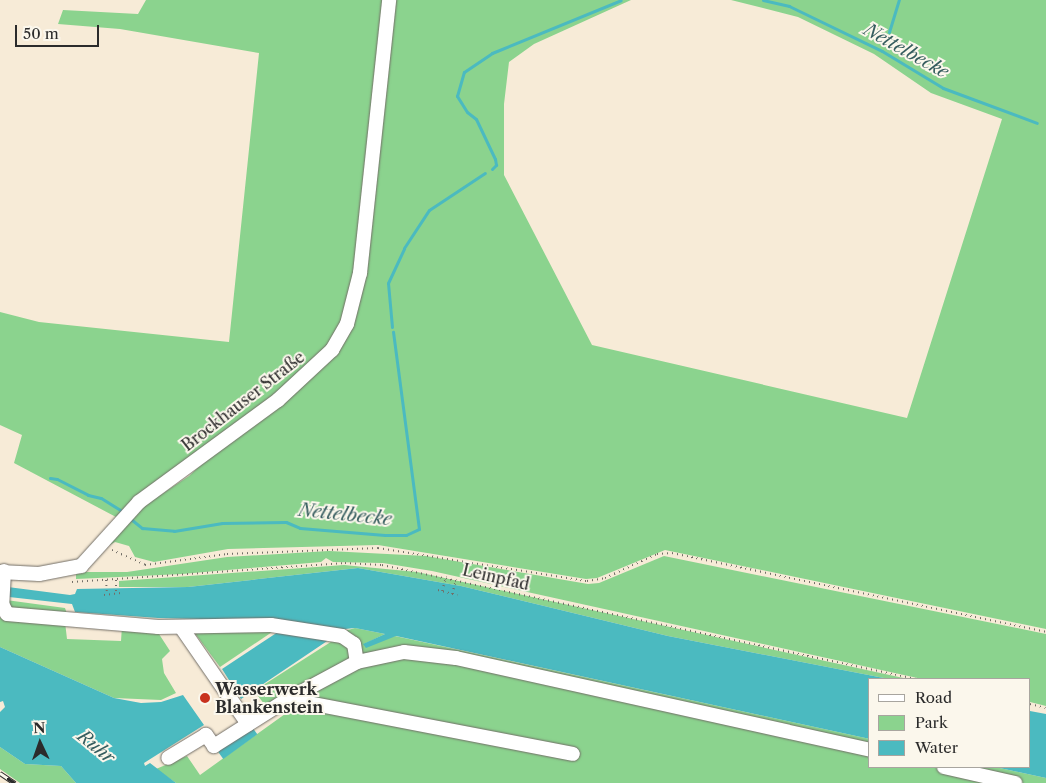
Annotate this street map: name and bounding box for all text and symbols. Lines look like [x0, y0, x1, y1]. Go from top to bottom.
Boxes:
scale bar [18, 15, 101, 47]
water label: Nettelbecke [860, 19, 952, 83]
text: 50 m [23, 24, 59, 43]
street label: Brockhauser Straße [178, 347, 308, 455]
water label: Nettelbecke [297, 499, 393, 531]
street label: Leinpfad [461, 560, 531, 594]
legend [868, 678, 1031, 768]
place label: Wasserwerk Blankenstein [215, 679, 323, 717]
text: Road [915, 688, 952, 707]
marker: Wasserwerk Blankenstein [199, 692, 211, 704]
text: Park [915, 713, 948, 732]
north arrow [15, 718, 65, 768]
text: N [33, 719, 46, 737]
water label: Ruhr [73, 725, 119, 769]
text: Water [915, 738, 958, 757]

